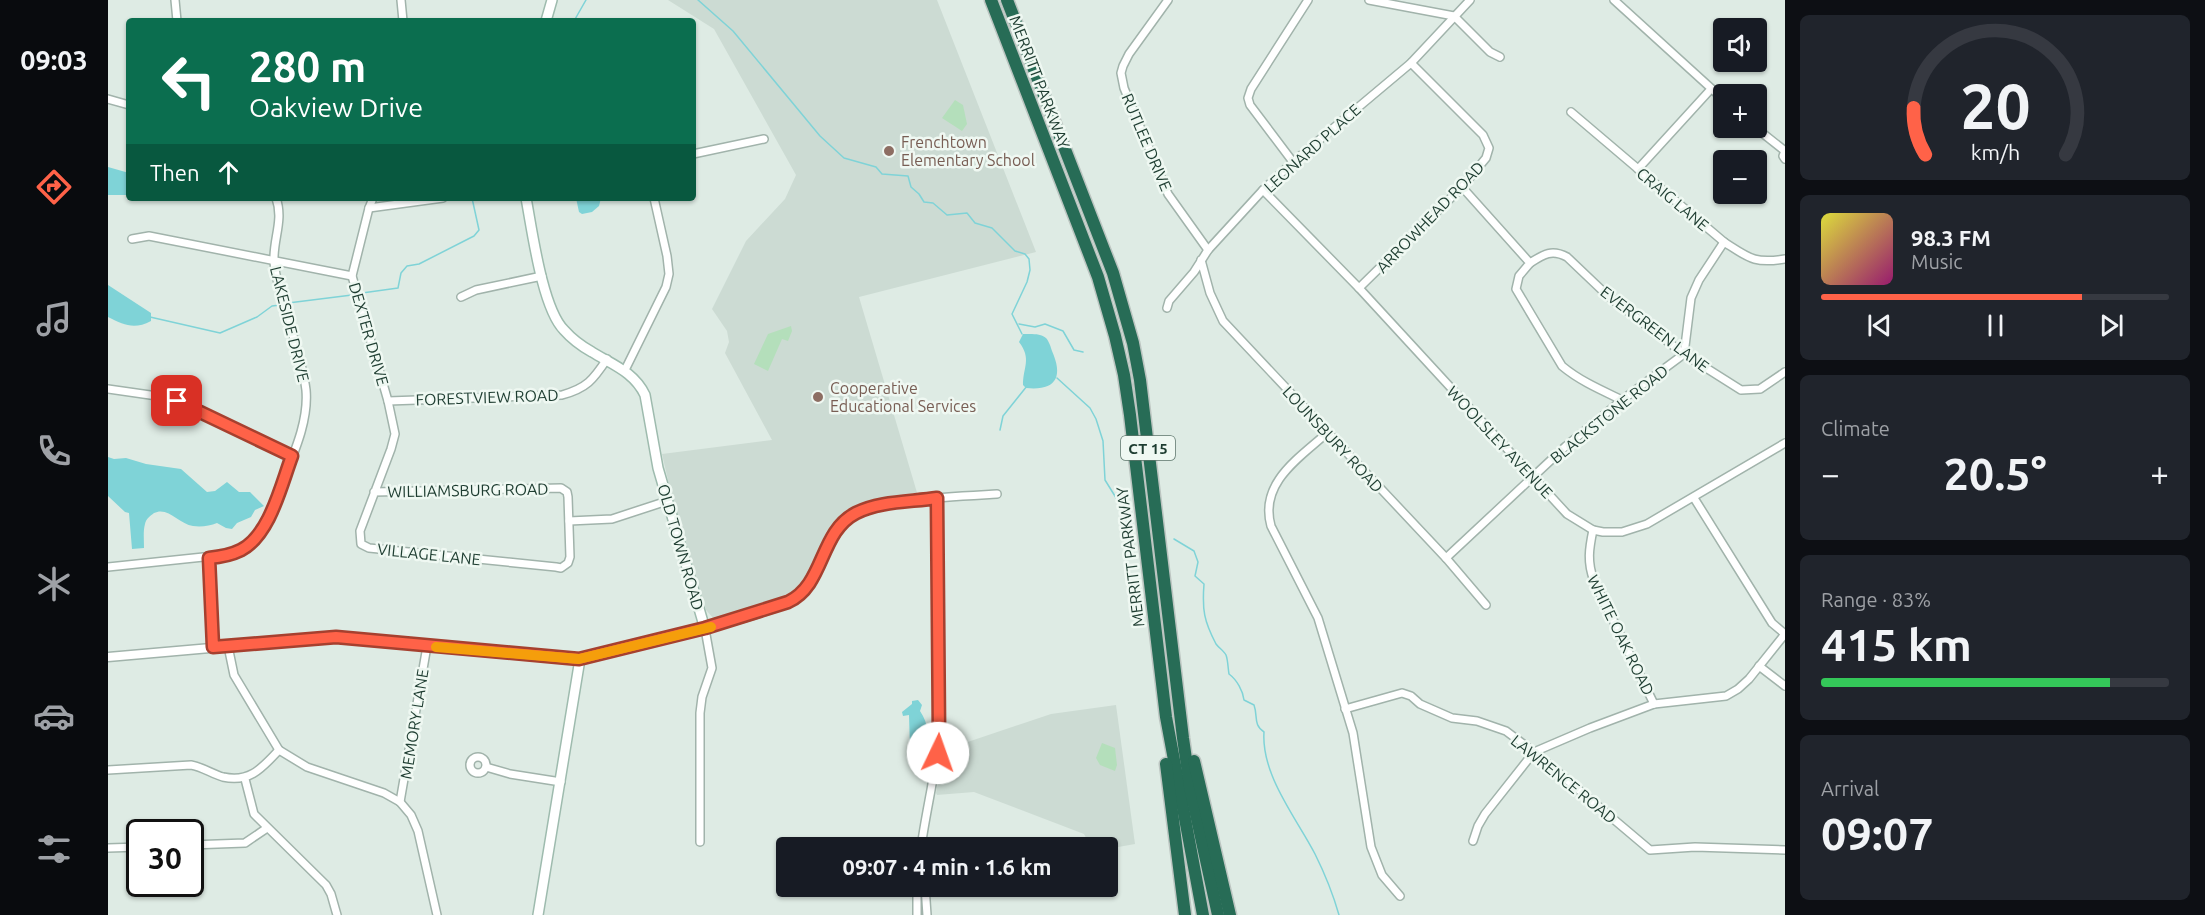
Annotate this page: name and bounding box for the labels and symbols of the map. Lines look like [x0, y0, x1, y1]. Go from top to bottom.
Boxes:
street label: MERRITT PARKWAY [1006, 13, 1074, 152]
street label: RUTLEE DRIVE [1118, 91, 1176, 193]
street label: LEONARD PLACE [1260, 100, 1364, 196]
place label: Frenchtown Elementary School [901, 133, 1035, 169]
marker: Frenchtown Elementary School [882, 144, 896, 158]
street label: ARROWHEAD ROAD [1372, 158, 1488, 276]
street label: CRAIG LANE [1633, 164, 1713, 234]
street label: LAKESIDE DRIVE [267, 264, 313, 384]
street label: DEXTER DRIVE [346, 280, 392, 388]
street label: EVERGREEN LANE [1597, 282, 1713, 376]
street label: BLACKSTONE ROAD [1547, 361, 1671, 467]
pin [151, 375, 202, 426]
place label: Cooperative Educational Services [830, 379, 976, 415]
street label: LOUNSBURY ROAD [1279, 382, 1387, 496]
street label: WOOLSLEY AVENUE [1443, 382, 1557, 502]
street label: FORESTVIEW ROAD [415, 386, 559, 408]
marker: Cooperative Educational Services [811, 390, 825, 404]
road number: CT 15 [1121, 436, 1175, 460]
street label: WILLIAMSBURG ROAD [387, 480, 549, 500]
street label: OLD TOWN ROAD [654, 482, 708, 612]
street label: MERRITT PARKWAY [1112, 485, 1148, 628]
street label: VILLAGE LANE [376, 540, 482, 568]
street label: WHITE OAK ROAD [1584, 572, 1658, 698]
street label: MEMORY LANE [396, 668, 432, 780]
position arrow [906, 721, 970, 785]
street label: LAWRENCE ROAD [1508, 731, 1620, 827]
speed limit sign: 30 [126, 819, 204, 897]

